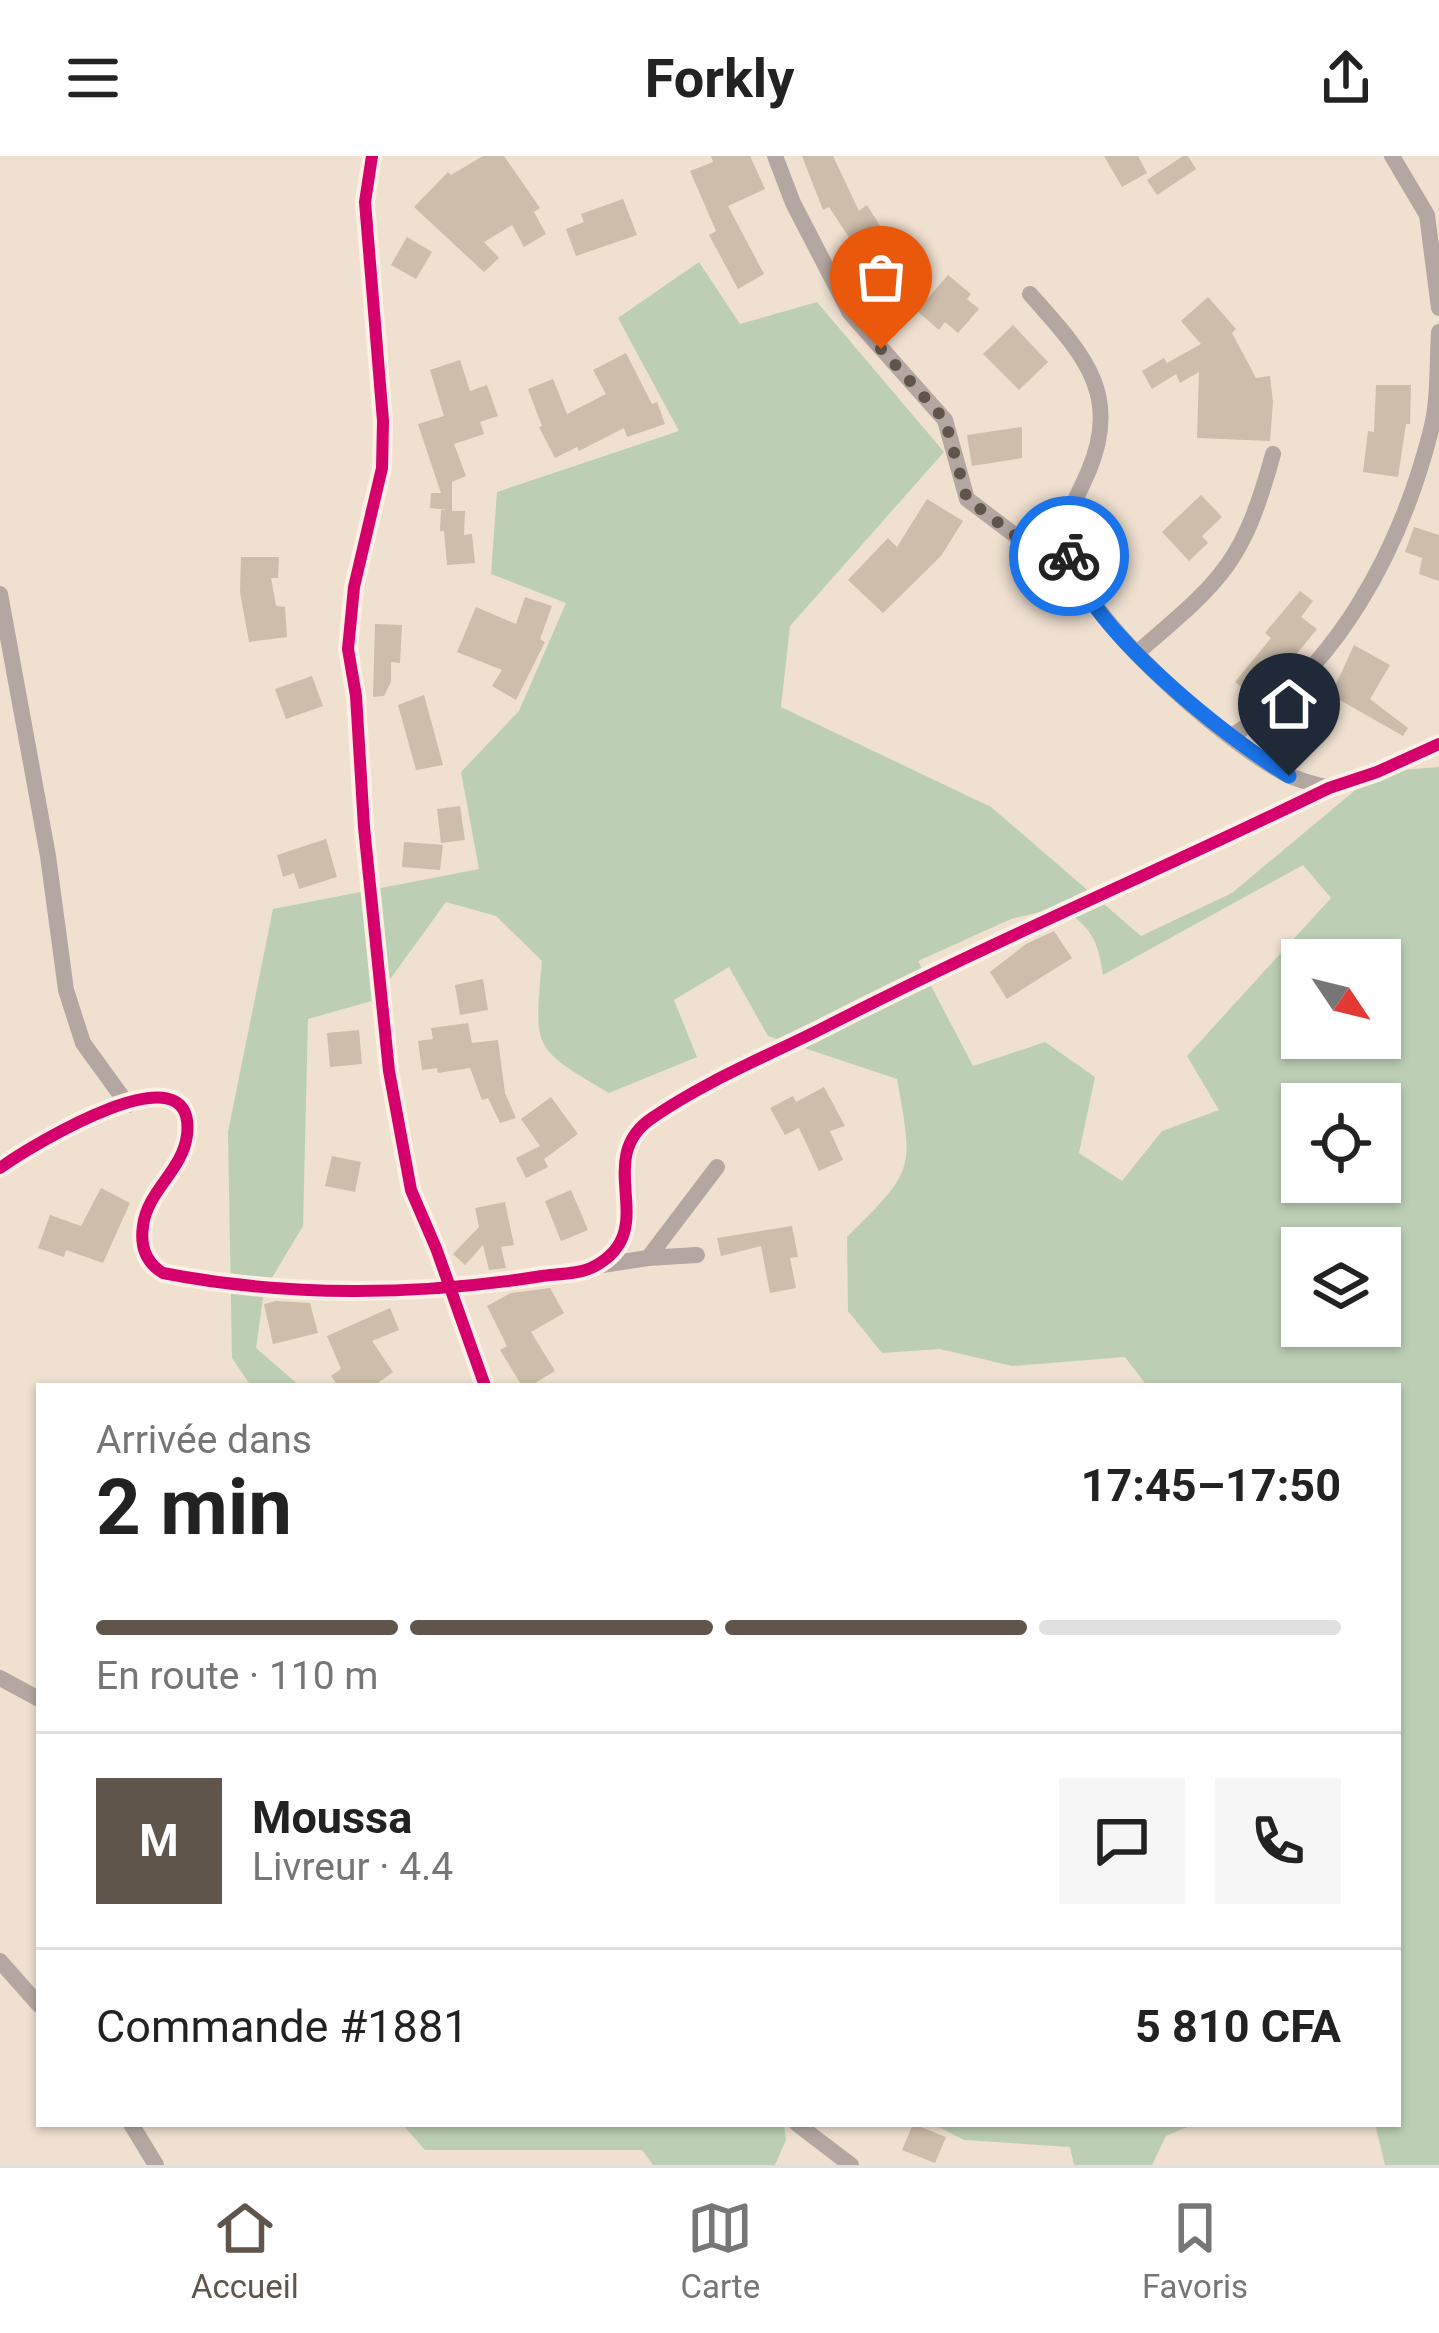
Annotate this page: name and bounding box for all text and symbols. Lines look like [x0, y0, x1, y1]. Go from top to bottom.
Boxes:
icon: menu [60, 45, 126, 111]
icon: share [1313, 45, 1379, 111]
text: Forkly [645, 47, 794, 110]
pin [830, 226, 932, 349]
icon: bag [848, 244, 914, 310]
courier [1009, 496, 1129, 616]
icon: bike [1036, 523, 1102, 589]
pin [1238, 653, 1340, 776]
icon: home [1256, 671, 1322, 737]
north arrow [1281, 939, 1401, 1059]
map controls [1281, 939, 1401, 1347]
button: locate [1281, 1083, 1401, 1203]
button: layers [1281, 1227, 1401, 1347]
text: Arrivée dans [96, 1417, 312, 1463]
text: 17:45–17:50 [1081, 1459, 1341, 1512]
text: 2 min [96, 1462, 292, 1553]
text: En route · 110 m [96, 1653, 379, 1699]
button: chat [1059, 1778, 1185, 1904]
button: phone [1215, 1778, 1341, 1904]
text: Moussa [252, 1791, 412, 1844]
text: M [139, 1814, 179, 1867]
text: Livreur · 4.4 [252, 1844, 453, 1890]
text: Commande #1881 [96, 2000, 468, 2053]
text: 5 810 CFA [1135, 2000, 1341, 2053]
tab: Accueil [191, 2195, 299, 2306]
tab: Carte [680, 2195, 760, 2306]
tab: Favoris [1142, 2195, 1248, 2306]

